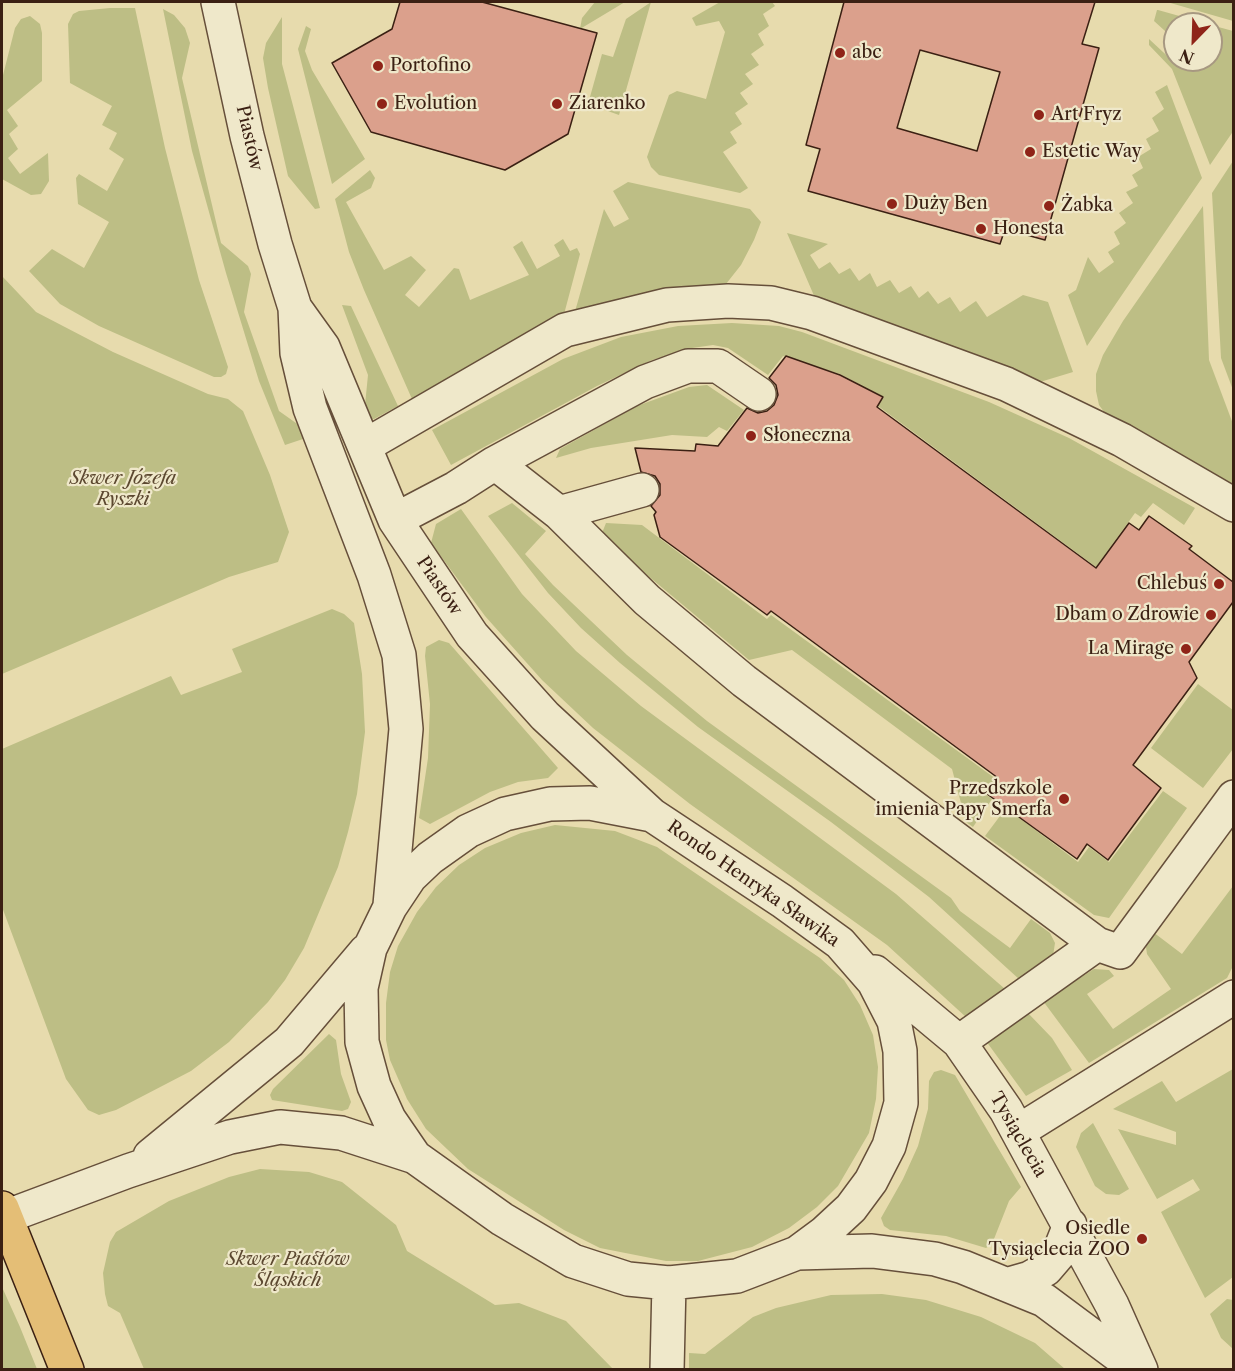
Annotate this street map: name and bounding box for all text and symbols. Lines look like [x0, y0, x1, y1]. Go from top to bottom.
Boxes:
north arrow [1163, 12, 1223, 72]
place label: abc [852, 42, 882, 64]
text: N [1176, 45, 1197, 69]
marker: abc [833, 46, 847, 60]
place label: Portofino [390, 55, 471, 77]
marker: Portofino [371, 59, 385, 73]
place label: Evolution [394, 93, 477, 115]
place label: Ziarenko [569, 93, 646, 115]
marker: Evolution [375, 97, 389, 111]
marker: Ziarenko [550, 97, 564, 111]
street label: Piastów [231, 103, 267, 173]
place label: Art Fryz [1051, 104, 1122, 126]
marker: Art Fryz [1032, 108, 1046, 122]
place label: Estetic Way [1042, 141, 1142, 163]
marker: Estetic Way [1023, 145, 1037, 159]
place label: Duży Ben [904, 193, 988, 215]
place label: Żabka [1061, 195, 1113, 217]
marker: Duży Ben [885, 197, 899, 211]
marker: Żabka [1042, 199, 1056, 213]
place label: Honesta [993, 218, 1064, 240]
marker: Honesta [974, 222, 988, 236]
place label: Słoneczna [763, 425, 851, 447]
marker: Słoneczna [744, 429, 758, 443]
park label: Skwer Józefa Ryszki [70, 468, 176, 510]
street label: Piastów [411, 552, 467, 620]
place label: Chlebuś [1137, 573, 1207, 595]
marker: Chlebuś [1212, 577, 1226, 591]
place label: Dbam o Zdrowie [1055, 604, 1199, 626]
marker: Dbam o Zdrowie [1204, 608, 1218, 622]
place label: La Mirage [1088, 638, 1174, 660]
marker: La Mirage [1179, 642, 1193, 656]
place label: Przedszkole imienia Papy Smerfa [875, 778, 1052, 820]
marker: Przedszkole imienia Papy Smerfa [1057, 792, 1071, 806]
street label: Rondo Henryka Sławika [663, 816, 843, 952]
street label: Tysiąclecia [985, 1089, 1051, 1181]
place label: Osiedle Tysiąclecia ZOO [988, 1218, 1130, 1260]
marker: Osiedle Tysiąclecia ZOO [1135, 1232, 1149, 1246]
park label: Skwer Piastów Śląskich [226, 1249, 350, 1292]

